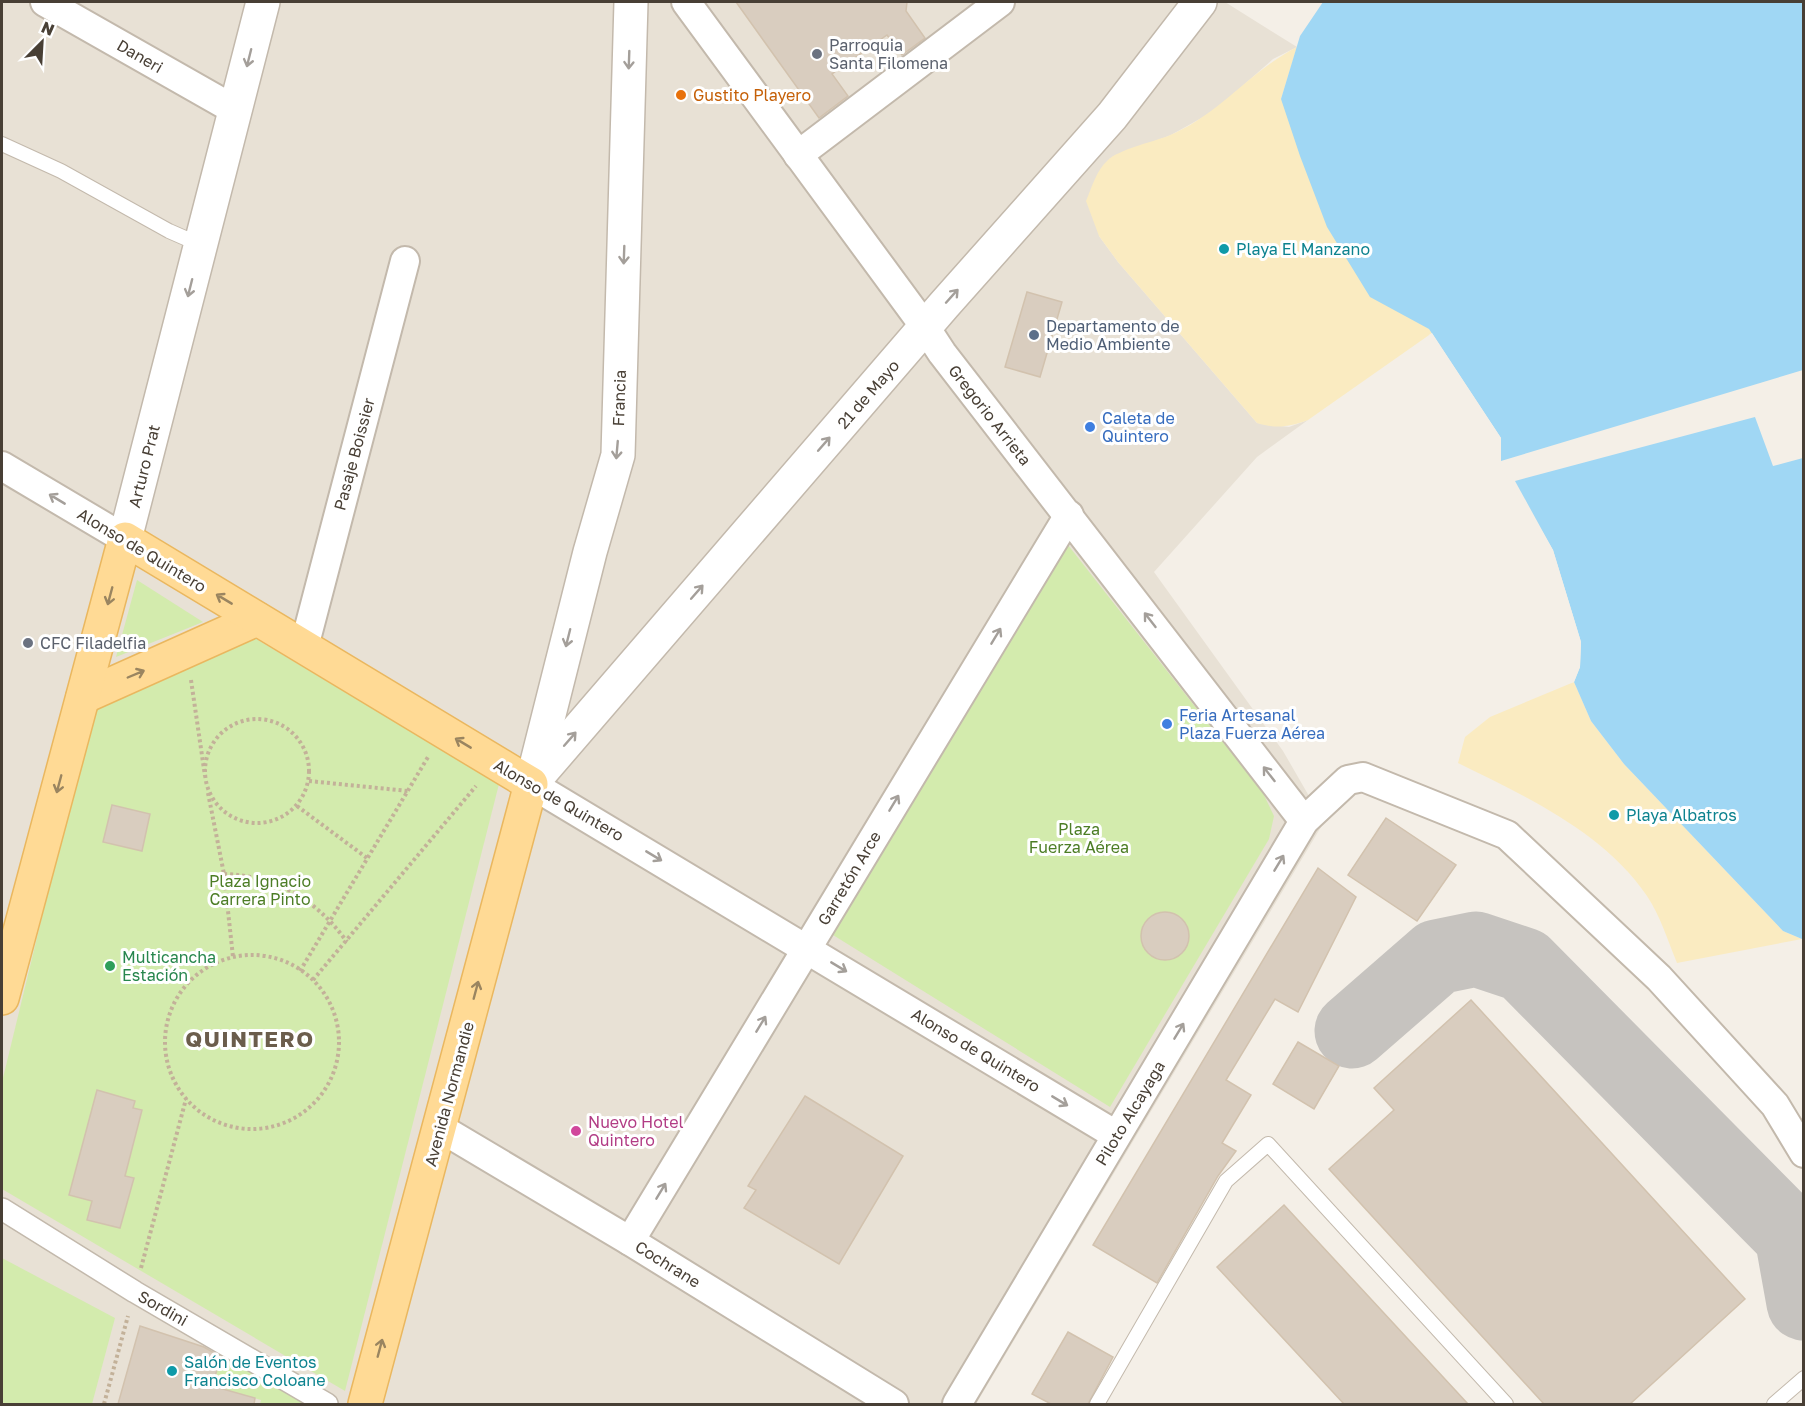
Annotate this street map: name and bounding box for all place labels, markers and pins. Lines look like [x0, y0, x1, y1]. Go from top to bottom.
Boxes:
place label: Parroquia Santa Filomena [829, 35, 948, 73]
marker: Parroquia Santa Filomena [810, 47, 824, 61]
place label: Gustito Playero [693, 85, 811, 105]
marker: Gustito Playero [674, 88, 688, 102]
place label: Playa El Manzano [1236, 239, 1370, 259]
marker: Playa El Manzano [1217, 242, 1231, 256]
place label: Departamento de Medio Ambiente [1046, 316, 1180, 354]
marker: Departamento de Medio Ambiente [1027, 328, 1041, 342]
place label: Caleta de Quintero [1102, 408, 1175, 446]
marker: Caleta de Quintero [1083, 420, 1097, 434]
place label: CFC Filadelfia [40, 633, 146, 653]
marker: CFC Filadelfia [21, 636, 35, 650]
place label: Feria Artesanal Plaza Fuerza Aérea [1179, 705, 1325, 743]
marker: Feria Artesanal Plaza Fuerza Aérea [1160, 717, 1174, 731]
place label: Playa Albatros [1626, 805, 1737, 825]
marker: Playa Albatros [1607, 808, 1621, 822]
place label: Multicancha Estación [122, 947, 216, 985]
marker: Multicancha Estación [103, 959, 117, 973]
place label: Nuevo Hotel Quintero [588, 1112, 684, 1150]
marker: Nuevo Hotel Quintero [569, 1124, 583, 1138]
place label: Salón de Eventos Francisco Coloane [184, 1352, 326, 1390]
marker: Salón de Eventos Francisco Coloane [165, 1364, 179, 1378]

